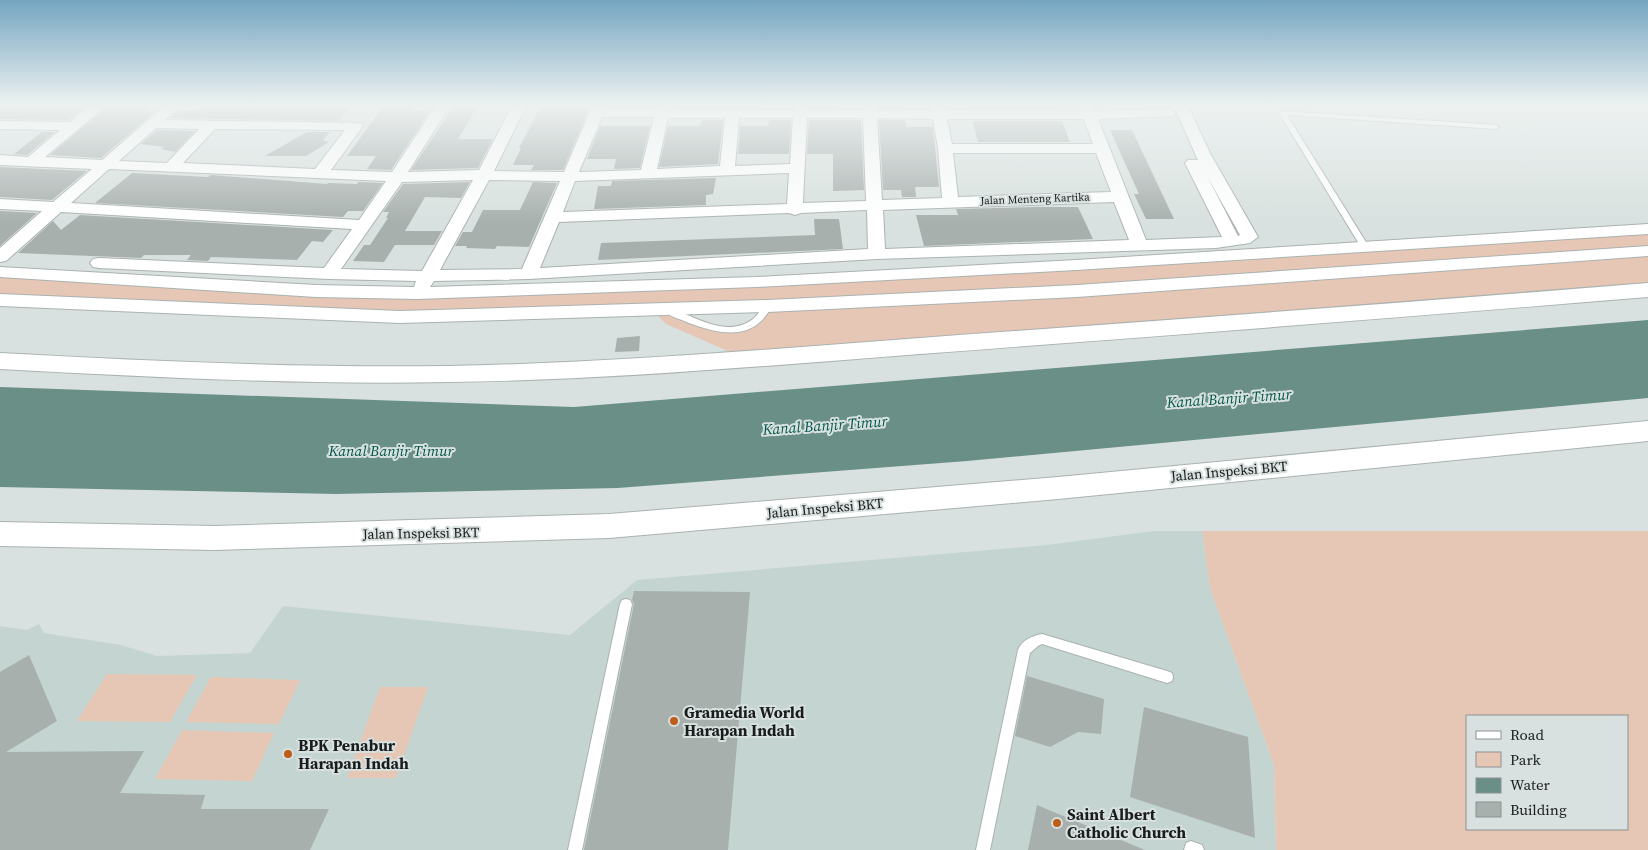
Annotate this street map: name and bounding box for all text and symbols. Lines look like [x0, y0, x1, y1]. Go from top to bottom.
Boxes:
street label: Jalan Menteng Kartika [979, 190, 1090, 208]
water label: Kanal Banjir Timur [1165, 383, 1293, 413]
water label: Kanal Banjir Timur [761, 410, 889, 440]
water label: Kanal Banjir Timur [327, 440, 455, 461]
street label: Jalan Inspeksi BKT [1169, 456, 1289, 486]
street label: Jalan Inspeksi BKT [765, 493, 885, 523]
street label: Jalan Inspeksi BKT [361, 522, 480, 544]
place label: Gramedia World Harapan Indah [684, 701, 805, 741]
marker: Gramedia World Harapan Indah [668, 715, 680, 727]
legend [1466, 715, 1628, 830]
text: Road [1510, 724, 1544, 745]
place label: BPK Penabur Harapan Indah [298, 734, 409, 774]
marker: BPK Penabur Harapan Indah [282, 748, 294, 760]
text: Park [1510, 749, 1542, 770]
text: Water [1510, 774, 1551, 795]
text: Building [1510, 799, 1567, 820]
place label: Saint Albert Catholic Church [1067, 803, 1186, 843]
marker: Saint Albert Catholic Church [1051, 817, 1063, 829]

